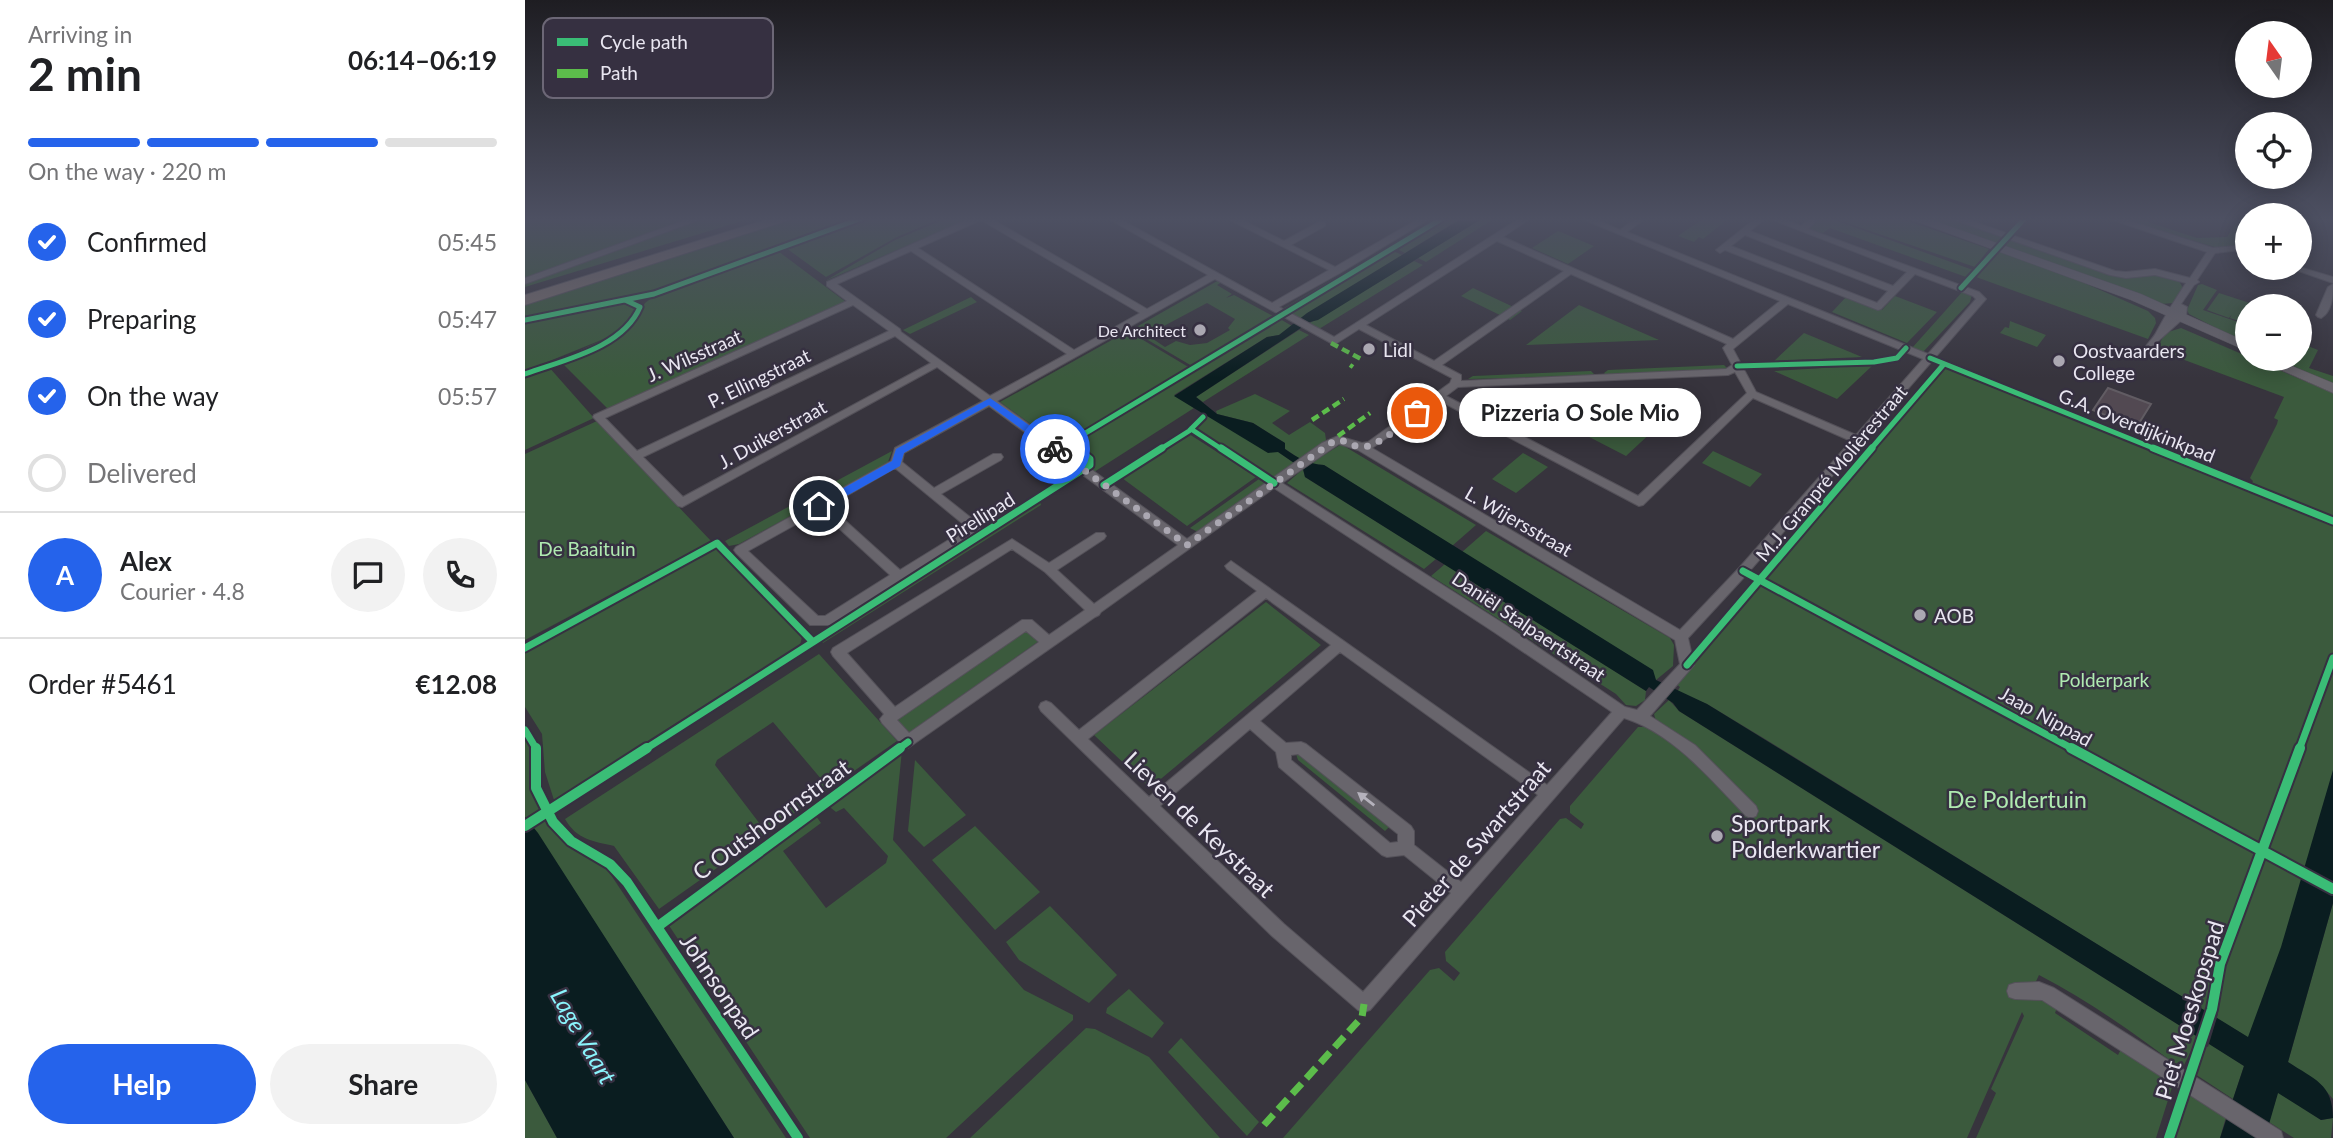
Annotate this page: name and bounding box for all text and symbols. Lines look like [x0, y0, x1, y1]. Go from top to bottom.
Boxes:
legend [543, 18, 773, 98]
text: Arriving in [28, 20, 132, 48]
north arrow [2235, 21, 2312, 98]
map controls [2235, 21, 2312, 371]
text: Cycle path [600, 30, 688, 53]
text: 06:14–06:19 [348, 44, 497, 76]
text: 2 min [28, 46, 142, 101]
text: Path [600, 61, 638, 84]
button: locate [2235, 112, 2312, 189]
text: On the way · 220 m [28, 157, 227, 185]
button: + [2235, 203, 2312, 280]
icon: check [28, 223, 66, 261]
text: Confirmed [87, 226, 207, 258]
text: 05:45 [438, 228, 497, 256]
button: − [2235, 294, 2312, 371]
icon: check [28, 300, 66, 338]
text: Preparing [87, 303, 196, 335]
text: 05:47 [438, 305, 497, 333]
place label: De Architect [1098, 321, 1186, 340]
marker: De Architect [1192, 322, 1208, 338]
street label: J. Wilsstraat [643, 324, 745, 386]
place label: Lidl [1383, 338, 1412, 361]
place label: Oostvaarders College [2073, 339, 2185, 384]
marker: Lidl [1361, 341, 1377, 357]
street label: P. Ellingstraat [704, 343, 814, 413]
marker: Oostvaarders College [2051, 353, 2067, 369]
icon: check [28, 377, 66, 415]
text: On the way [87, 380, 219, 412]
street label: M.J. Granpré Molièrestraat [1750, 380, 1912, 566]
text: 05:57 [438, 382, 497, 410]
pin [1387, 383, 1447, 443]
street label: G.A. Overdijkinkpad [2055, 383, 2219, 467]
callout: Pizzeria O Sole Mio [1459, 388, 1701, 438]
icon: bag [1398, 394, 1436, 432]
street label: J. Duikerstraat [714, 395, 830, 473]
text: Pizzeria O Sole Mio [1480, 398, 1680, 426]
courier [1020, 414, 1090, 484]
icon: bike [1036, 430, 1074, 468]
text: Delivered [87, 457, 197, 489]
pin [789, 476, 849, 536]
street label: L. Wijersstraat [1461, 481, 1577, 561]
icon: home [800, 487, 838, 525]
street label: Pirellipad [941, 487, 1019, 547]
park label: De Baaituin [538, 537, 636, 560]
button: chat [331, 538, 405, 612]
button: phone [423, 538, 497, 612]
text: Alex [120, 545, 172, 577]
text: A [56, 559, 74, 591]
street label: Daniël Stalpaertstraat [1448, 566, 1610, 686]
text: Courier · 4.8 [120, 577, 245, 605]
place label: AOB [1934, 604, 1974, 627]
marker: AOB [1912, 607, 1928, 623]
text: Order #5461 [28, 668, 177, 700]
text: €12.08 [415, 668, 497, 700]
park label: Polderpark [2059, 668, 2150, 691]
street label: Jaap Nippad [1996, 681, 2096, 751]
street label: Lieven de Keystraat [1119, 745, 1281, 903]
street label: C Outshoornstraat [687, 752, 856, 886]
street label: Pieter de Swartstraat [1396, 753, 1557, 932]
park label: De Poldertuin [1947, 785, 2087, 813]
one-way arrow [1357, 791, 1375, 806]
place label: Sportpark Polderkwartier [1731, 809, 1881, 863]
marker: Sportpark Polderkwartier [1709, 828, 1725, 844]
street label: Piet Moeskopspad [2148, 917, 2230, 1103]
street label: Johnsonpad [675, 928, 765, 1044]
water label: Lage Vaart [545, 983, 623, 1089]
button: Help [28, 1044, 256, 1124]
button: Share [270, 1044, 497, 1124]

